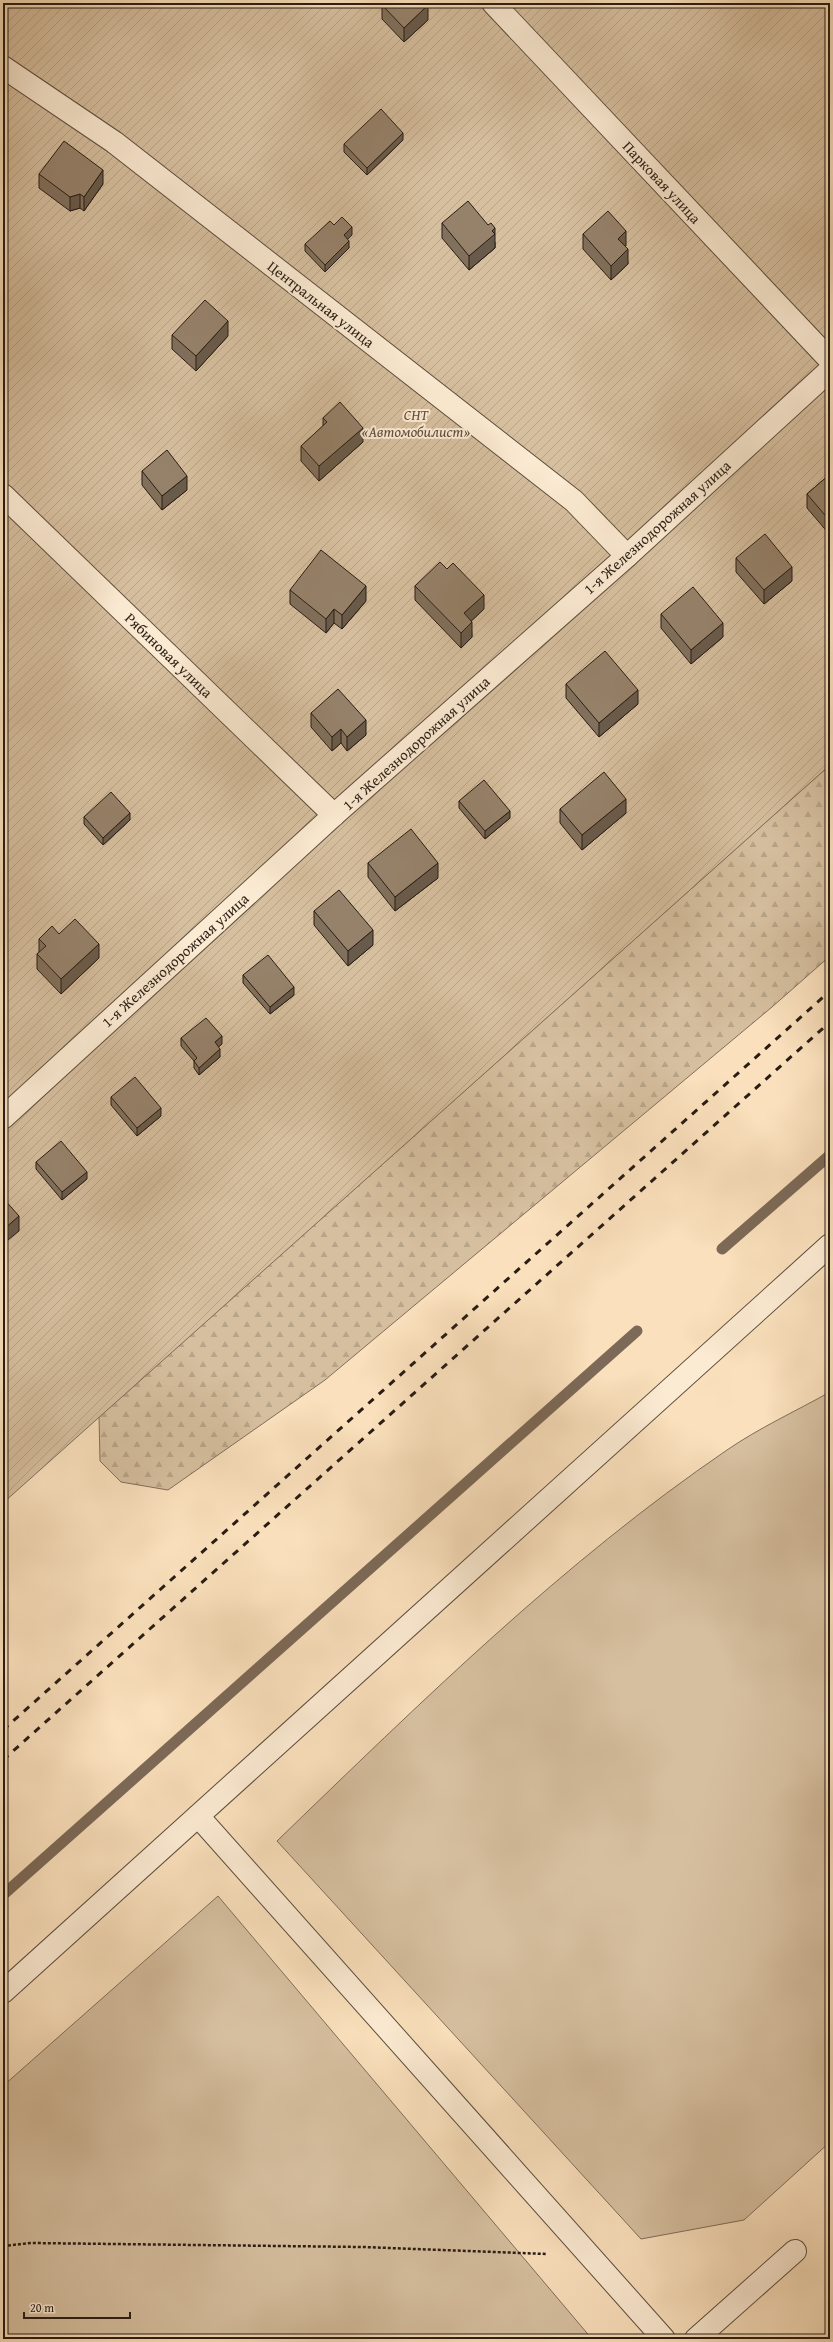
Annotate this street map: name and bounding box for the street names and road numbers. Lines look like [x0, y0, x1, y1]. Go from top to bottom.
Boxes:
street label: Парковая улица [618, 136, 706, 229]
street label: Центральная улица [263, 256, 380, 353]
street label: 1-я Железнодорожная улица [579, 455, 736, 599]
street label: Рябиновая улица [121, 608, 218, 703]
street label: 1-я Железнодорожная улица [338, 671, 495, 815]
street label: 1-я Железнодорожная улица [97, 888, 254, 1032]

